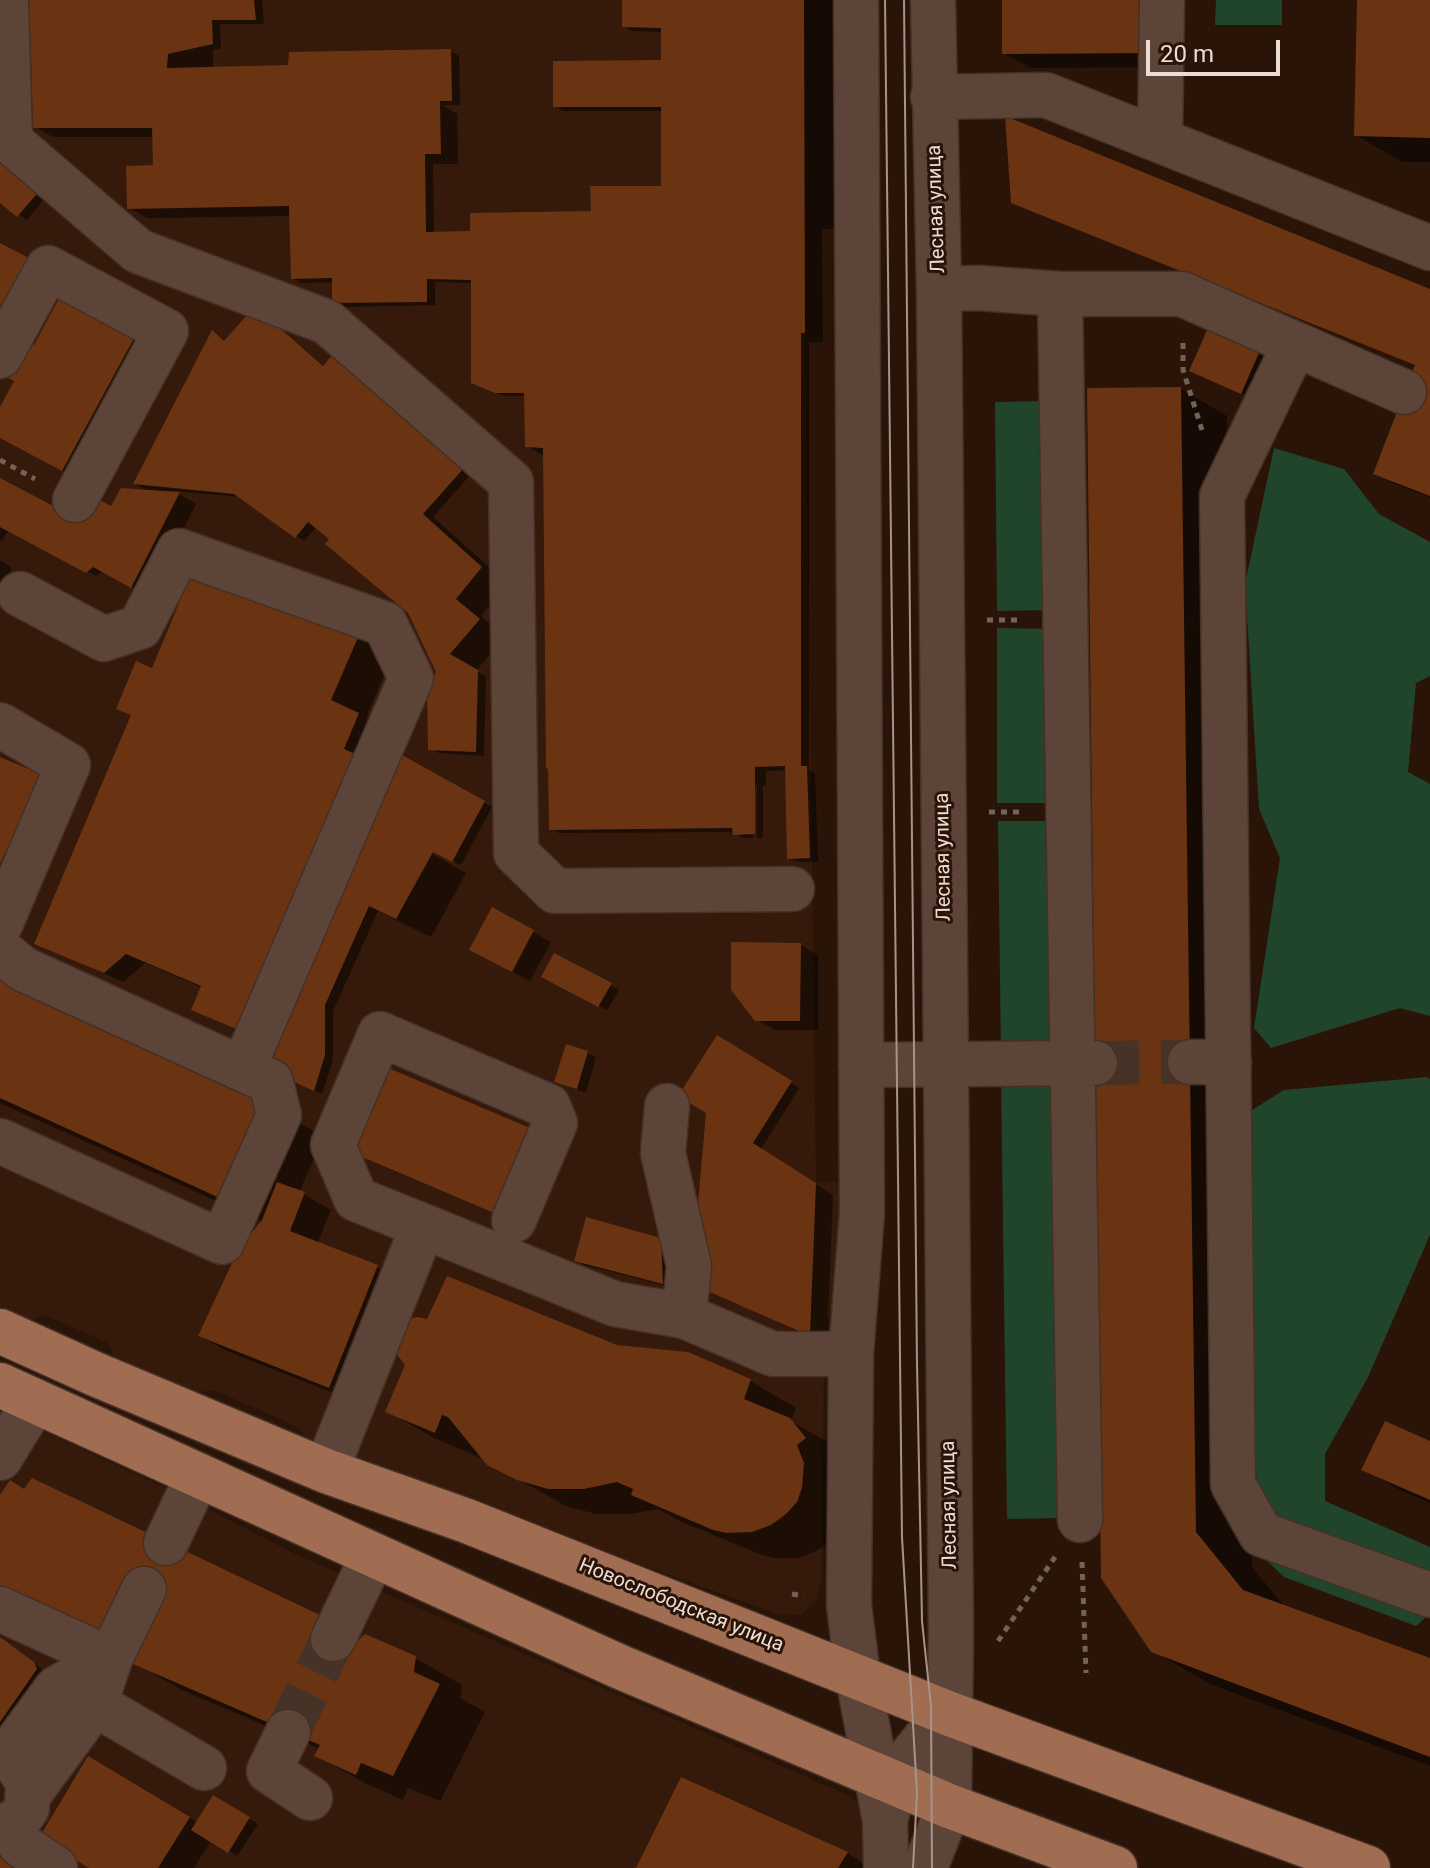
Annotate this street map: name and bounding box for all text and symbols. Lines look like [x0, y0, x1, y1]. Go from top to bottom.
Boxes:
scale bar [1150, 24, 1284, 74]
text: 20 m [1160, 40, 1214, 68]
street label: Лесная улица [923, 144, 951, 274]
street label: Лесная улица [931, 793, 957, 921]
street label: Лесная улица [937, 1441, 963, 1569]
street label: Новослободская улица [575, 1554, 787, 1658]

